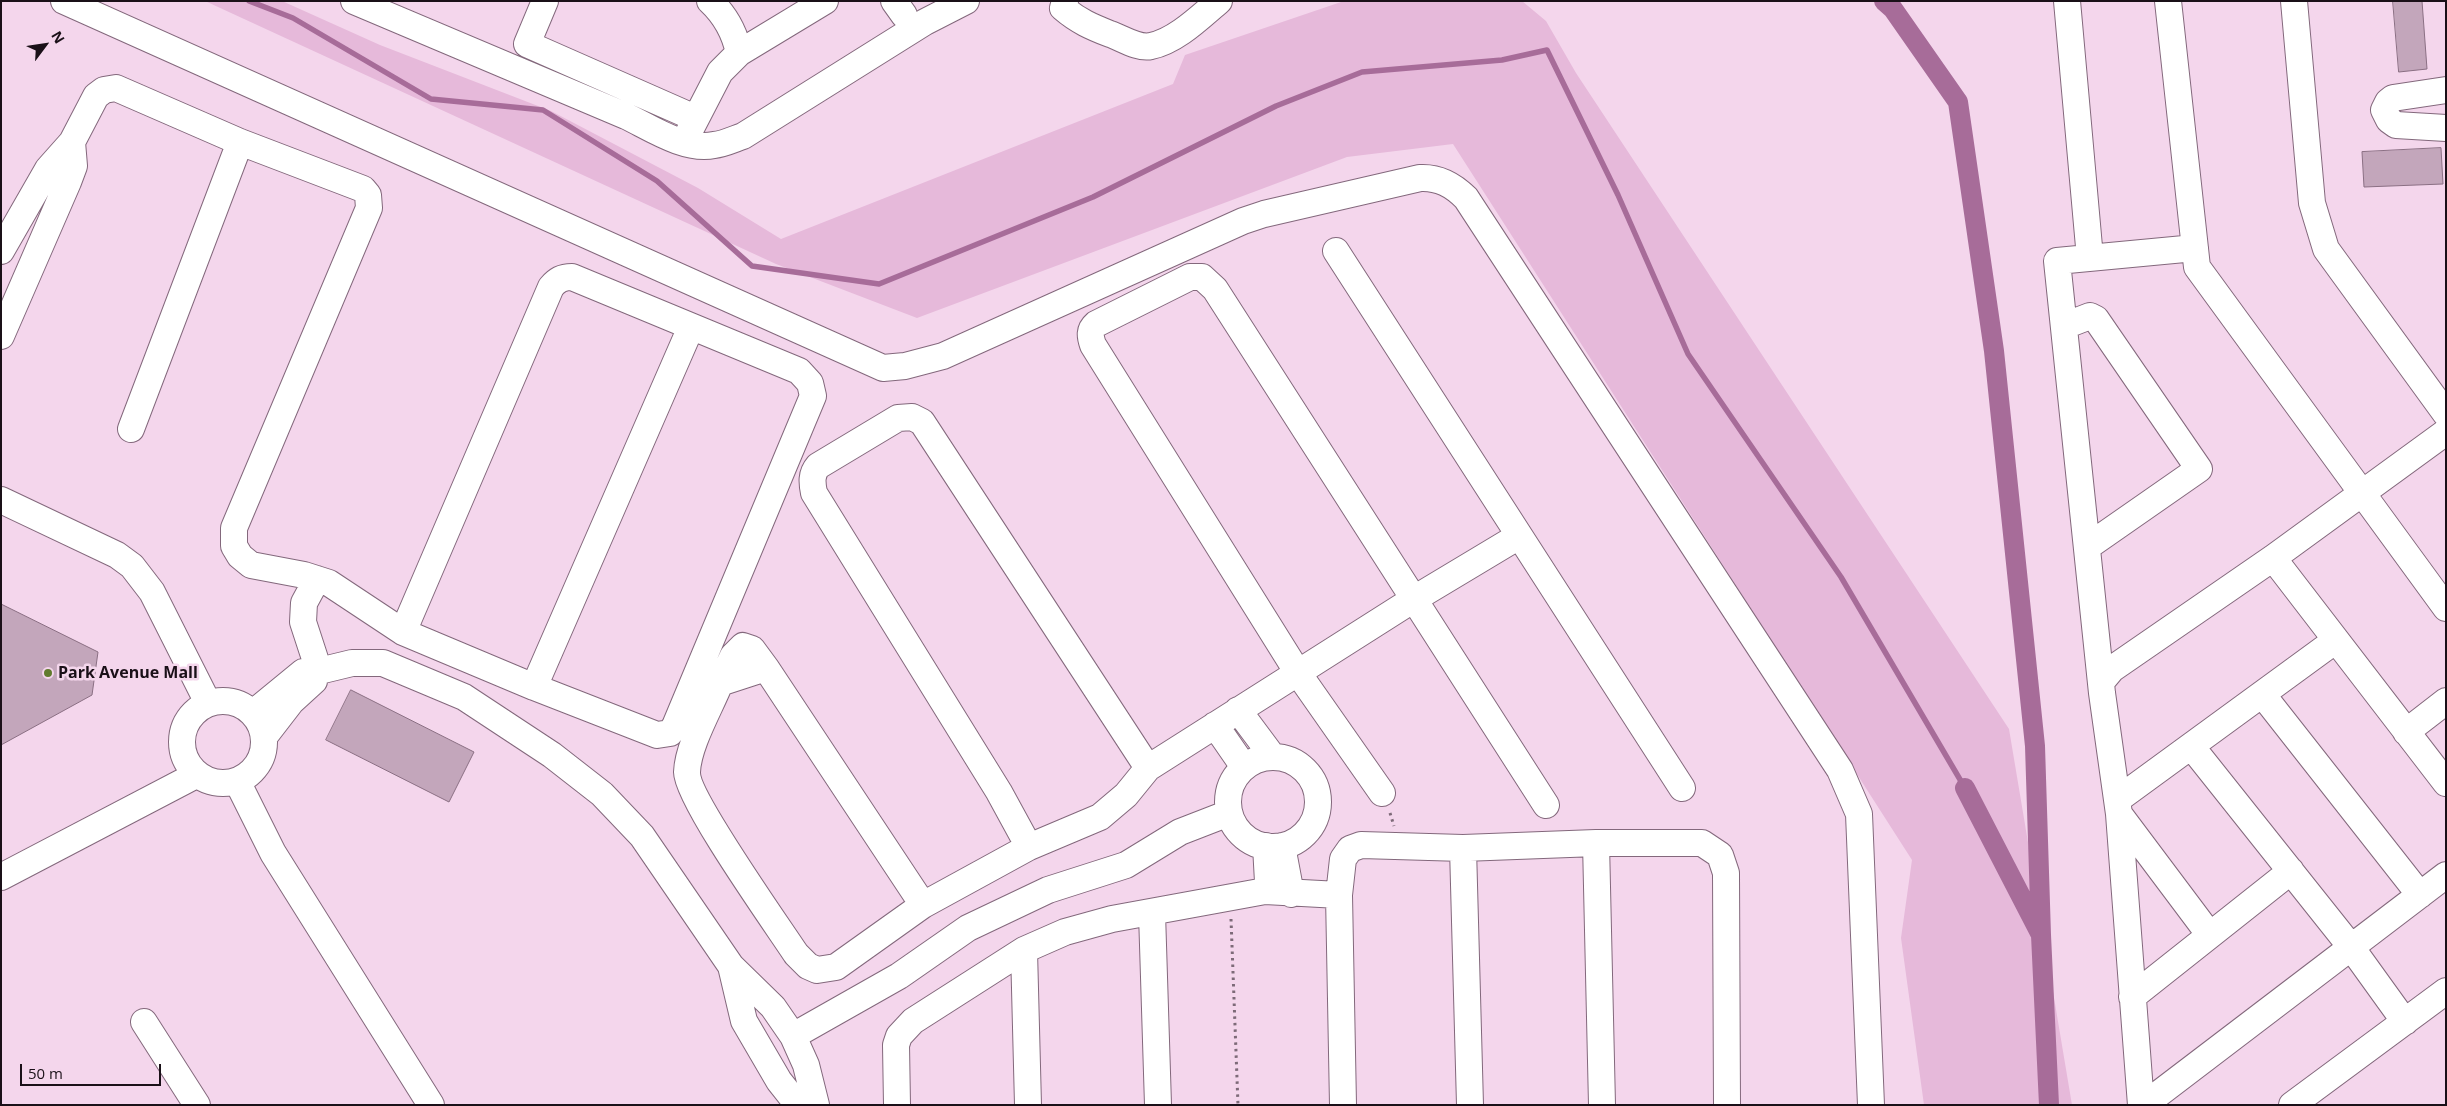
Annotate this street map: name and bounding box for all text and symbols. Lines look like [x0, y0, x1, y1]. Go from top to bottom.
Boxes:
north arrow [20, 20, 70, 70]
text: N [47, 27, 69, 47]
place label: Park Avenue Mall [58, 663, 198, 683]
marker: Park Avenue Mall [42, 667, 54, 679]
scale bar [22, 1054, 164, 1086]
text: 50 m [28, 1063, 63, 1083]

